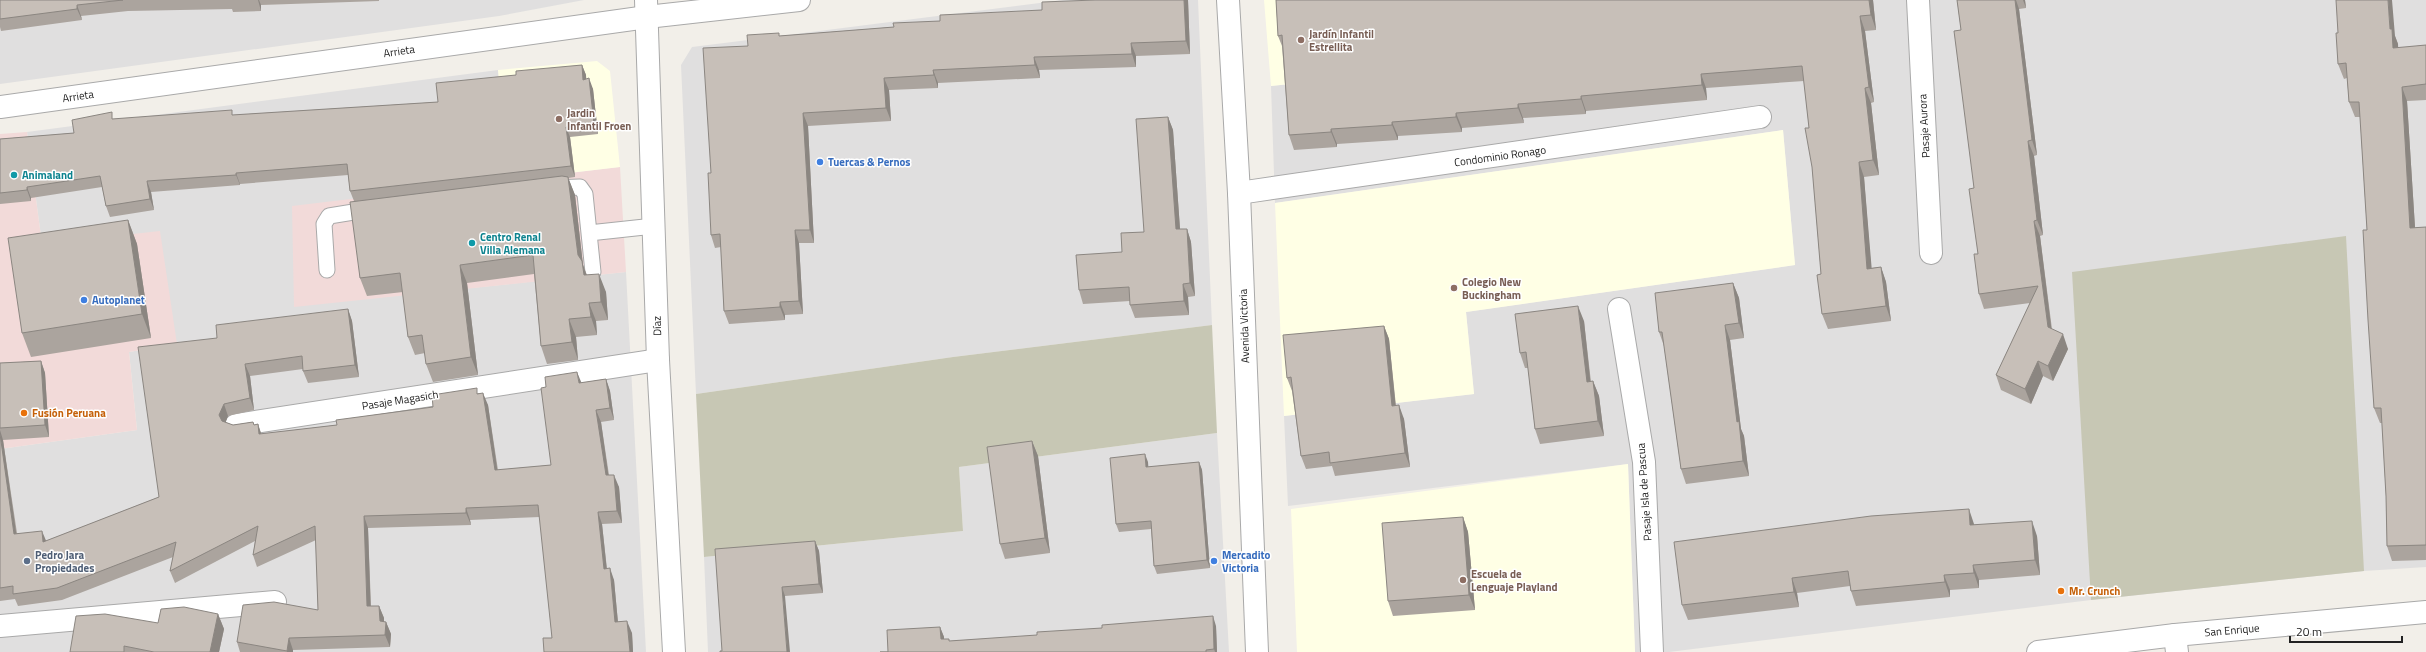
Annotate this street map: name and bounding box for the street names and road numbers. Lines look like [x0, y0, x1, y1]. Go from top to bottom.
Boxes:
street label: Arrieta [382, 41, 416, 61]
street label: Arrieta [61, 86, 95, 106]
street label: Pasaje Aurora [1914, 93, 1934, 158]
street label: Condominio Ronago [1453, 142, 1547, 170]
street label: Avenida Victoria [1235, 288, 1253, 363]
street label: Díaz [649, 316, 665, 336]
street label: Pasaje Magasich [361, 386, 439, 414]
street label: Pasaje Isla de Pascua [1633, 442, 1655, 542]
street label: San Enrique [2204, 620, 2261, 640]

